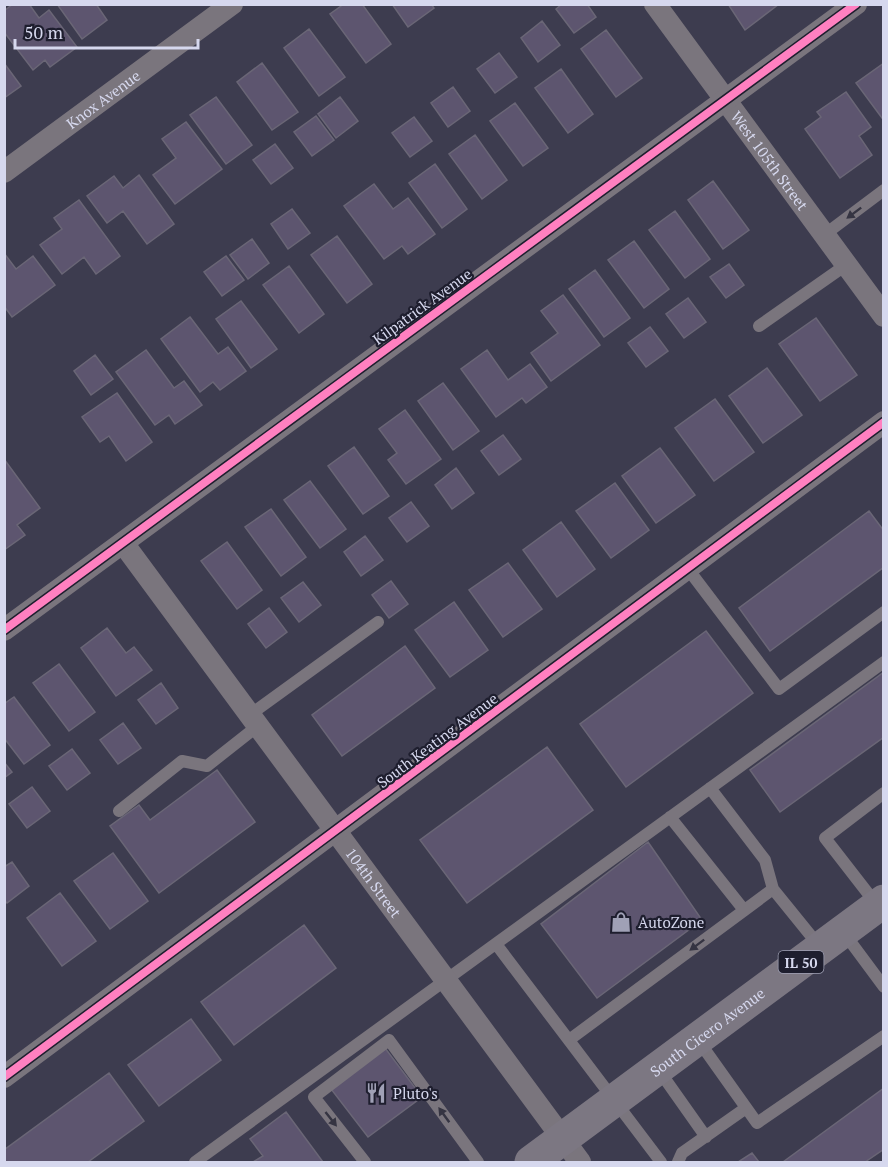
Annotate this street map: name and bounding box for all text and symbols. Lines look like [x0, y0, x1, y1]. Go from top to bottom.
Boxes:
scale bar [15, 12, 198, 50]
text: 50 m [24, 20, 64, 44]
street label: Knox Avenue [62, 65, 144, 133]
street label: West 105th Street [727, 107, 813, 214]
one-way arrow [846, 206, 861, 218]
street label: Kilpatrick Avenue [368, 263, 476, 349]
street label: South Keating Avenue [373, 688, 501, 792]
street label: 104th Street [341, 844, 406, 922]
shop icon: AutoZone [609, 910, 633, 934]
place label: AutoZone [638, 912, 704, 932]
one-way arrow [690, 939, 705, 951]
road number: IL 50 [778, 951, 824, 973]
street label: South Cicero Avenue [646, 983, 769, 1081]
restaurant icon: Pluto's [364, 1081, 388, 1105]
place label: Pluto's [393, 1083, 438, 1103]
one-way arrow [438, 1108, 450, 1123]
one-way arrow [325, 1112, 337, 1127]

